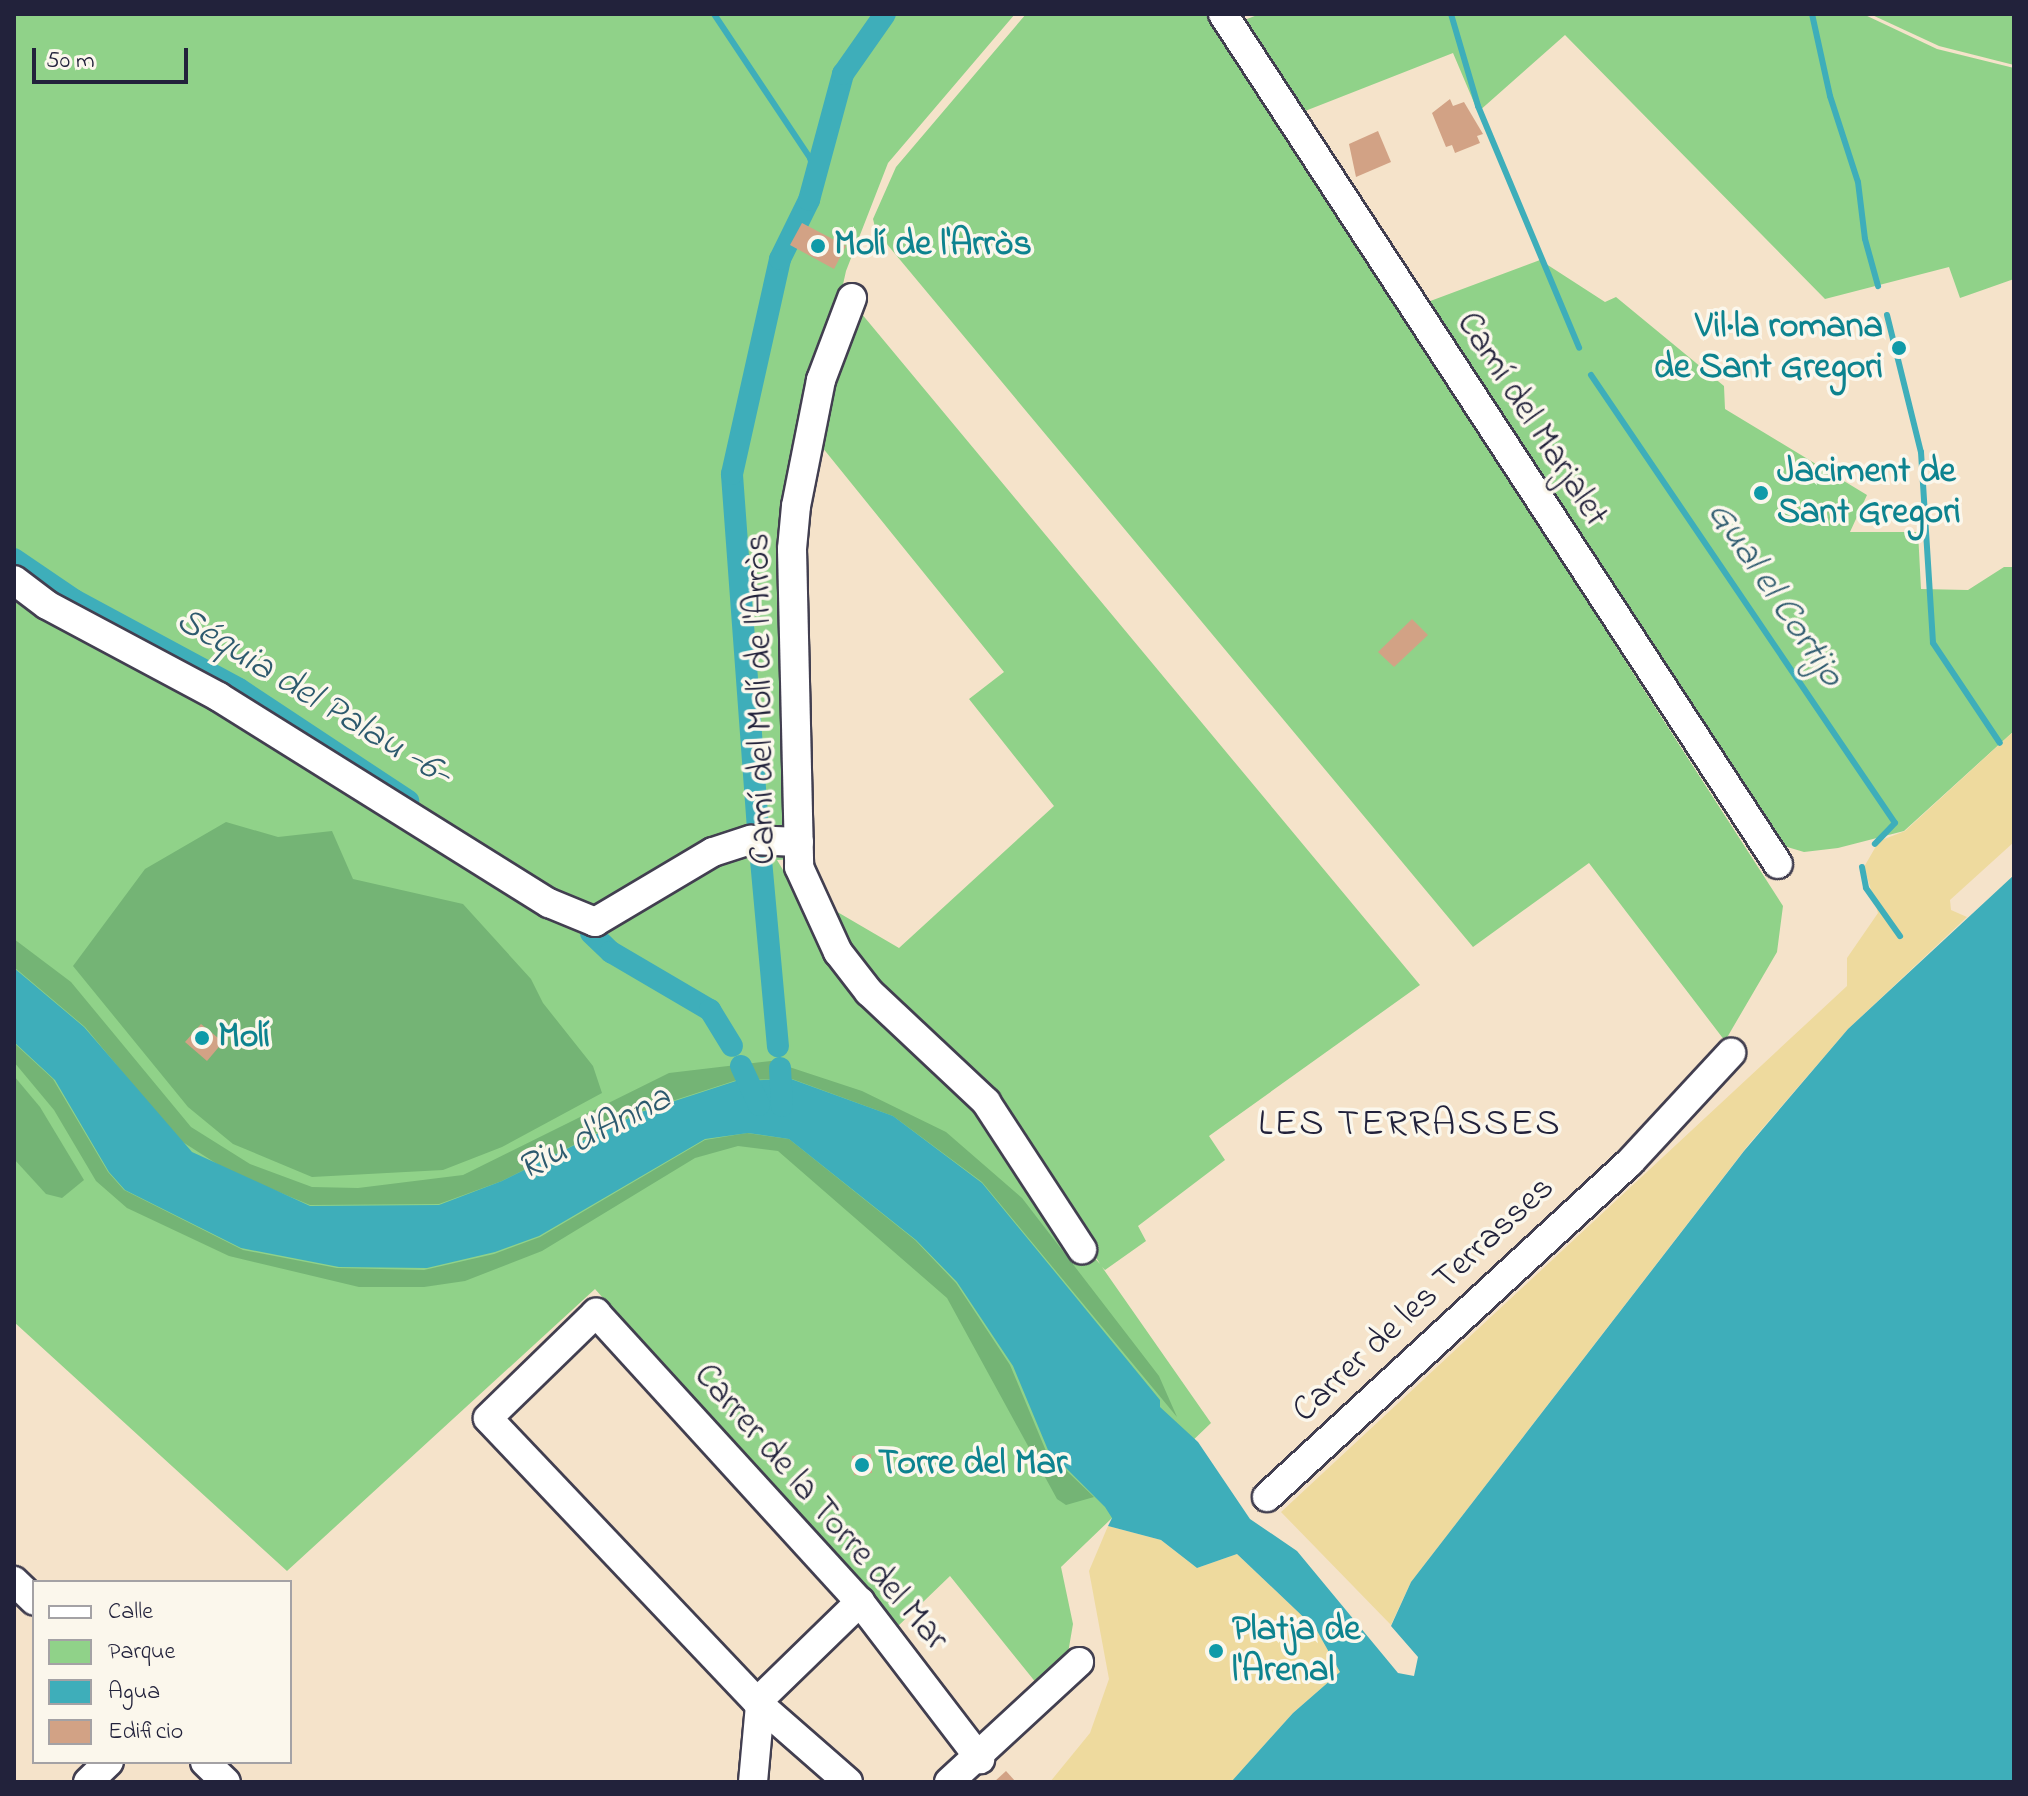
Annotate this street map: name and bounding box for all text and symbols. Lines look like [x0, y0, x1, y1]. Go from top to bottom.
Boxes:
scale bar [36, 32, 192, 82]
text: 50 m [46, 44, 95, 79]
place label: Molí de l'Arròs [834, 224, 1032, 268]
marker: Molí de l'Arròs [809, 237, 827, 255]
street label: Camí del Marjalet [1446, 304, 1616, 536]
place label: Vil·la romana de Sant Gregori [1654, 305, 1883, 390]
marker: Vil·la romana de Sant Gregori [1890, 339, 1908, 357]
place label: Jaciment de Sant Gregori [1777, 450, 1961, 535]
marker: Jaciment de Sant Gregori [1752, 484, 1770, 502]
water label: Gual el Cortijo [1695, 493, 1853, 697]
street label: Camí del Molí de l'Arròs [738, 533, 786, 865]
water label: Séquia del Palau -6- [167, 599, 459, 799]
place label: Molí [218, 1016, 270, 1060]
marker: Molí [193, 1029, 211, 1047]
water label: Riu d'Anna [511, 1077, 679, 1193]
district label: LES TERRASSES [1258, 1103, 1562, 1149]
street label: Carrer de les Terrasses [1284, 1167, 1564, 1433]
street label: Carrer de la Torre del Mar [683, 1355, 957, 1661]
place label: Torre del Mar [878, 1443, 1067, 1487]
marker: Torre del Mar [853, 1456, 871, 1474]
legend [32, 1580, 292, 1764]
text: Calle [108, 1595, 153, 1630]
place label: Platja de l'Arenal [1232, 1608, 1360, 1693]
text: Parque [108, 1635, 175, 1670]
marker: Platja de l'Arenal [1207, 1642, 1225, 1660]
text: Agua [108, 1675, 160, 1710]
text: Edificio [108, 1715, 183, 1750]

